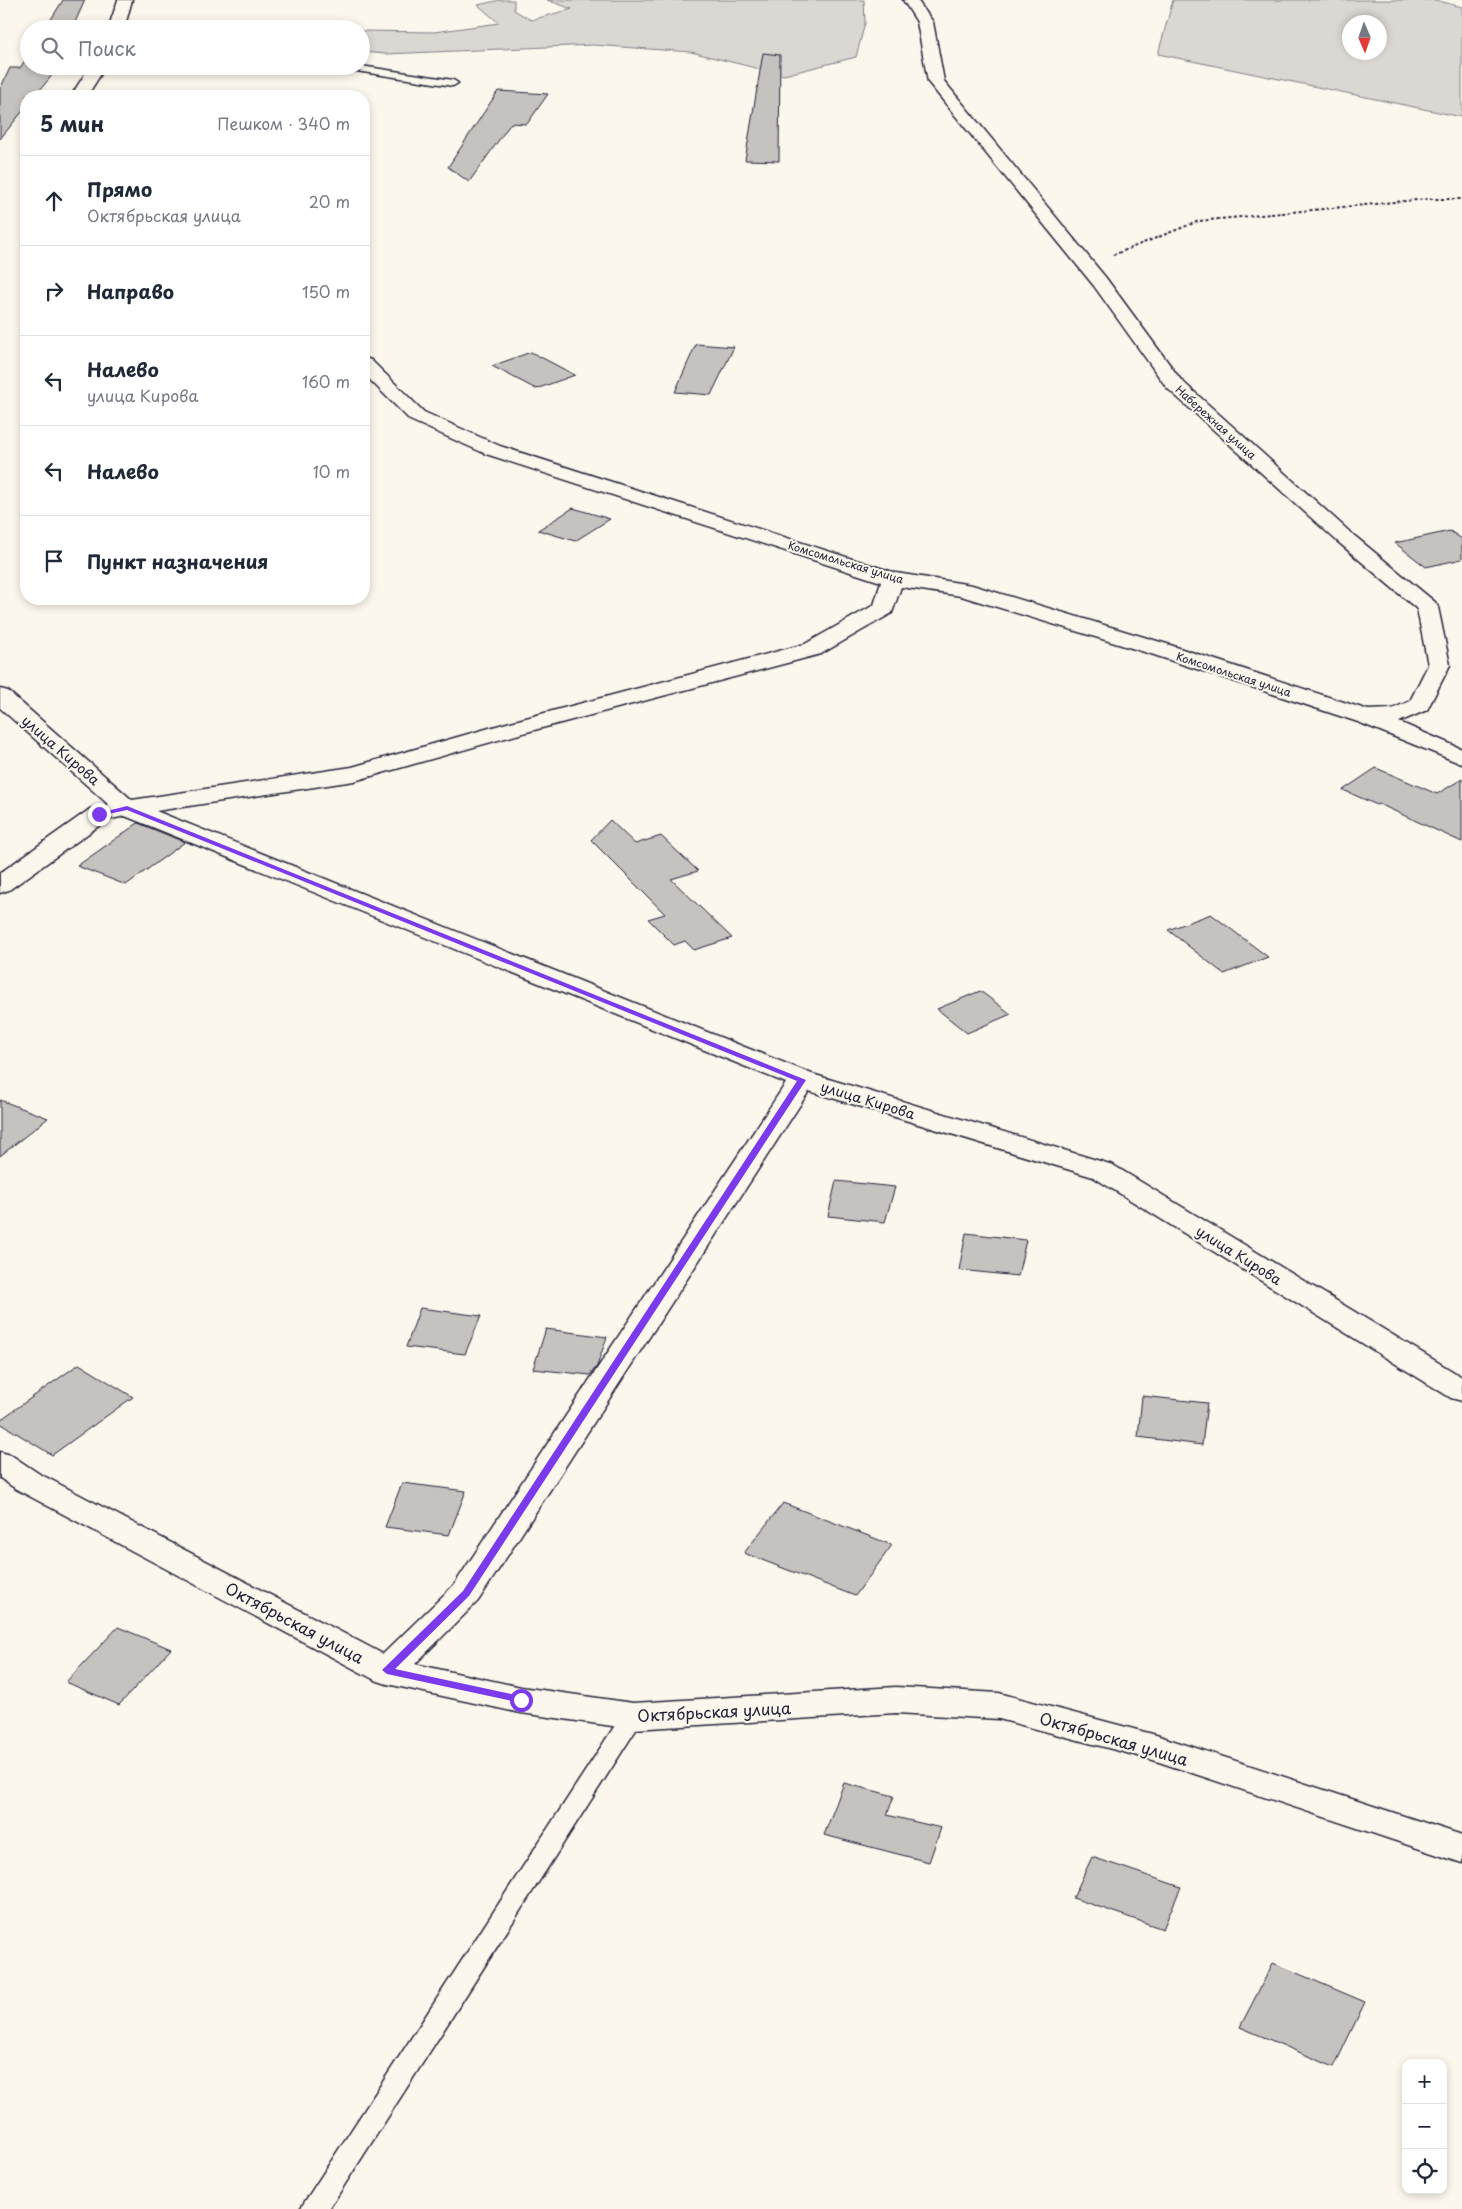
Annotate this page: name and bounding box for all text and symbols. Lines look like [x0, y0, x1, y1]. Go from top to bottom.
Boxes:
north arrow [1342, 15, 1387, 60]
search box [20, 20, 370, 75]
icon: search [38, 34, 66, 62]
text: Поиск [78, 34, 136, 62]
text: 5 мин [40, 107, 104, 139]
text: Пешком · 340 m [217, 111, 350, 135]
text: Прямо [87, 175, 152, 203]
icon: ahead [40, 187, 68, 215]
text: 20 m [309, 189, 350, 213]
text: Октябрьская улица [87, 203, 241, 227]
icon: right [40, 277, 68, 305]
text: Направо [87, 277, 174, 305]
text: 150 m [302, 279, 350, 303]
text: Налево [87, 355, 159, 383]
icon: left [40, 367, 68, 395]
text: 160 m [302, 369, 350, 393]
street label: Набережная улица [1172, 381, 1260, 463]
text: улица Кирова [87, 383, 198, 407]
icon: left [40, 457, 68, 485]
text: Налево [87, 457, 159, 485]
text: 10 m [313, 459, 350, 483]
street label: Комсомольская улица [786, 536, 906, 588]
icon: arrive [40, 547, 68, 575]
text: Пункт назначения [87, 547, 268, 575]
street label: Комсомольская улица [1174, 647, 1294, 701]
street label: улица Кирова [17, 710, 105, 790]
route end [88, 803, 111, 826]
street label: улица Кирова [818, 1076, 918, 1124]
street label: улица Кирова [1192, 1220, 1286, 1290]
street label: Октябрьская улица [221, 1575, 369, 1669]
route start [510, 1689, 533, 1712]
street label: Октябрьская улица [637, 1695, 791, 1727]
street label: Октябрьская улица [1037, 1705, 1191, 1771]
map controls [1402, 2059, 1447, 2194]
button: + [1402, 2059, 1447, 2104]
button: − [1402, 2104, 1447, 2149]
button: locate [1402, 2149, 1447, 2194]

